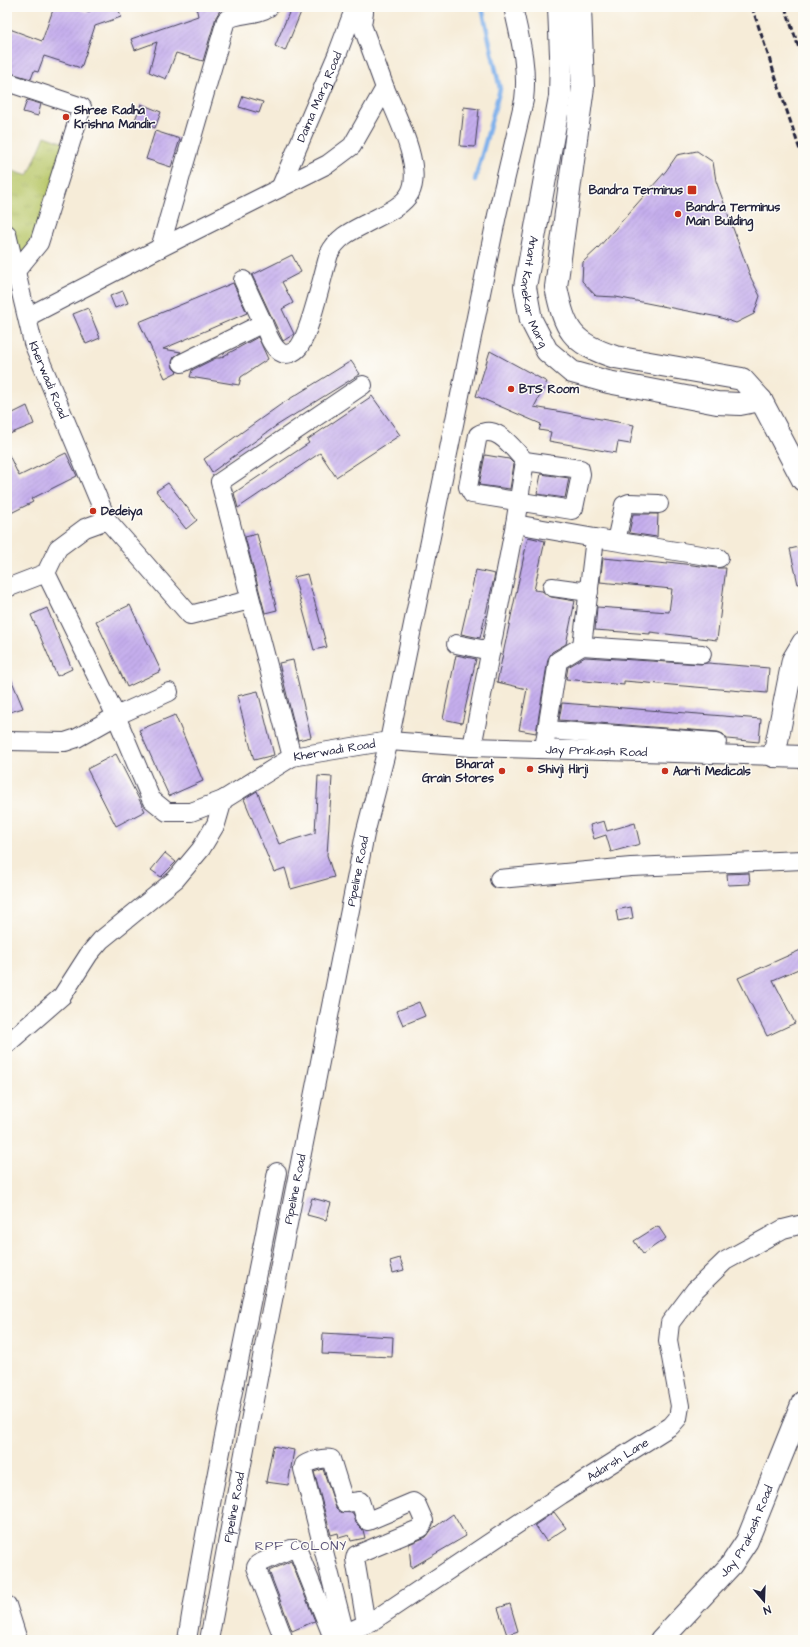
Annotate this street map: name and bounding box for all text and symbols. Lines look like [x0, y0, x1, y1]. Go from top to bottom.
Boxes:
street label: Daima Marg Road [293, 49, 347, 145]
place label: Shree Radha Krishna Mandir [73, 102, 156, 133]
marker: Shree Radha Krishna Mandir [61, 112, 71, 122]
place label: Bandra Terminus [589, 182, 683, 199]
marker: Bandra Terminus [686, 184, 698, 196]
place label: Bandra Terminus Main Building [686, 199, 780, 232]
marker: Bandra Terminus Main Building [673, 209, 683, 219]
street label: Anant Kanekar Marg [516, 234, 552, 351]
street label: Kherwadi Road [24, 339, 72, 421]
place label: BTS Room [519, 381, 580, 398]
marker: BTS Room [506, 384, 516, 394]
place label: Dedeiya [101, 503, 143, 521]
marker: Dedeiya [88, 506, 98, 516]
street label: Kherwadi Road [292, 735, 377, 766]
street label: Jay Prakash Road [545, 741, 648, 761]
place label: Bharat Grain Stores [422, 756, 494, 787]
place label: Shivji Hirji [537, 761, 588, 779]
place label: Aarti Medicals [673, 763, 751, 780]
marker: Shivji Hirji [525, 764, 535, 774]
marker: Bharat Grain Stores [497, 766, 507, 776]
marker: Aarti Medicals [660, 766, 670, 776]
street label: Pipeline Road [343, 835, 373, 908]
street label: Pipeline Road [280, 1153, 311, 1226]
street label: Adarsh Lane [584, 1434, 653, 1486]
street label: Pipeline Road [219, 1471, 249, 1544]
street label: Jay Prakash Road [716, 1483, 778, 1581]
district label: RPF COLONY [255, 1537, 347, 1555]
north arrow [744, 1581, 784, 1621]
text: N [761, 1602, 773, 1618]

